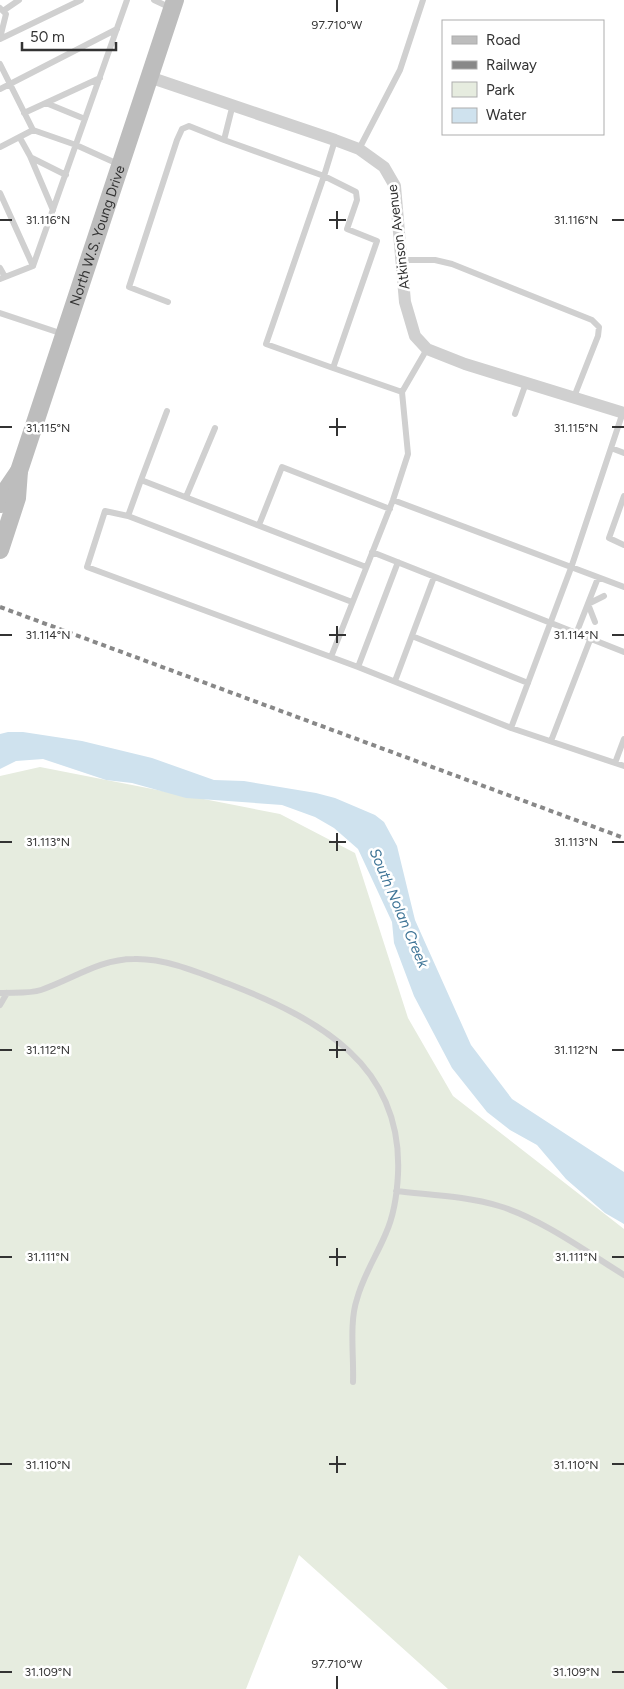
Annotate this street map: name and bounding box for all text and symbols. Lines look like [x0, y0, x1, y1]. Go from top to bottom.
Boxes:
text: 97.710°W [312, 18, 363, 32]
scale bar [22, 20, 116, 52]
legend [442, 20, 604, 135]
text: 50 m [30, 28, 65, 46]
text: Road [486, 31, 521, 49]
text: Railway [486, 56, 537, 74]
text: Park [486, 81, 515, 99]
text: Water [486, 106, 526, 124]
street label: North W.S. Young Drive [66, 163, 129, 308]
street label: Atkinson Avenue [384, 183, 413, 291]
text: 31.116°N [26, 213, 70, 227]
text: 31.116°N [554, 213, 598, 227]
text: 31.115°N [26, 421, 70, 435]
text: 31.115°N [554, 421, 598, 435]
text: 31.114°N [25, 628, 71, 642]
text: 31.114°N [553, 628, 599, 642]
text: 31.113°N [26, 835, 70, 849]
text: 31.113°N [554, 835, 598, 849]
water label: South Nolan Creek [366, 845, 433, 971]
text: 31.112°N [26, 1043, 70, 1057]
text: 31.112°N [554, 1043, 598, 1057]
text: 31.111°N [27, 1250, 69, 1264]
text: 31.111°N [555, 1250, 597, 1264]
text: 31.110°N [25, 1458, 71, 1472]
text: 31.110°N [553, 1458, 599, 1472]
text: 97.710°W [312, 1657, 363, 1671]
text: 31.109°N [24, 1665, 72, 1679]
text: 31.109°N [552, 1665, 600, 1679]

